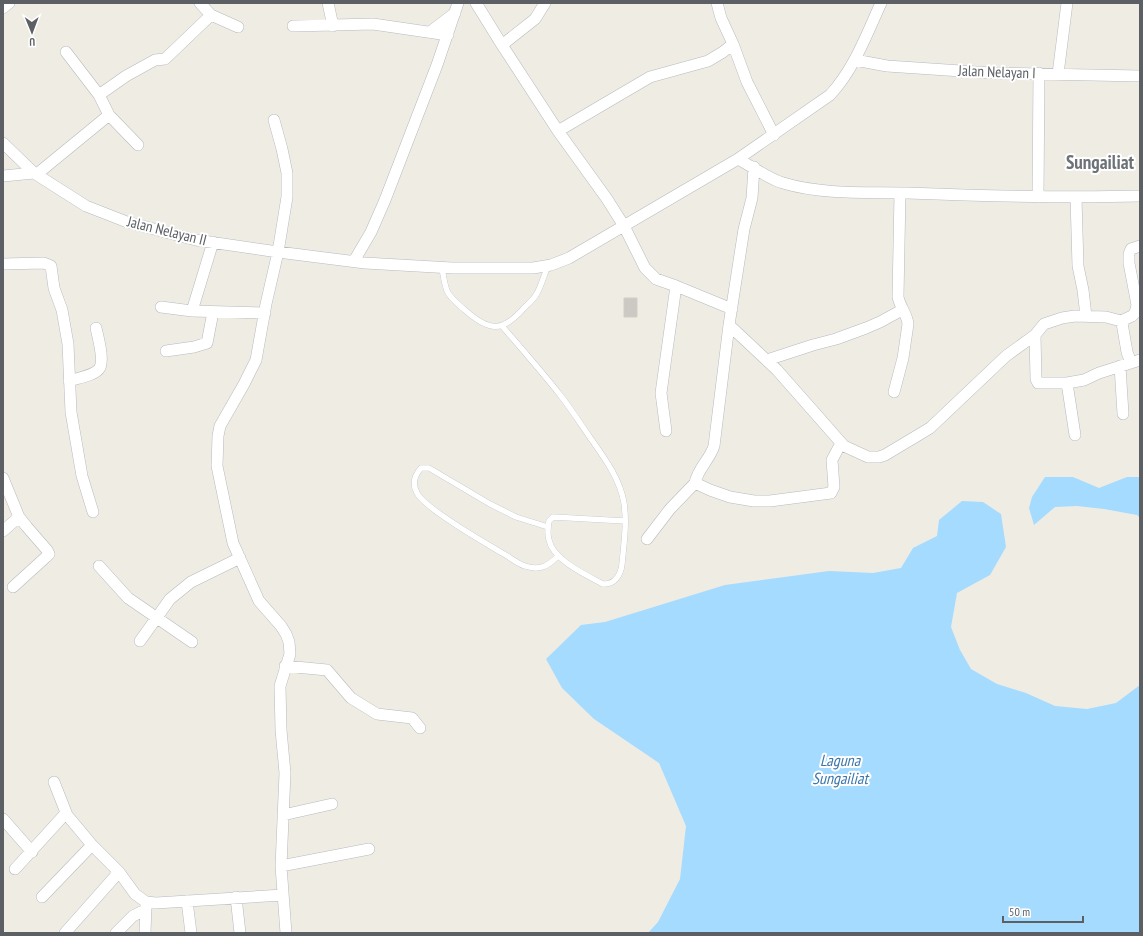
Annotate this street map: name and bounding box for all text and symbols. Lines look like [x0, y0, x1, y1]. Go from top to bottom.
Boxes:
north arrow [12, 12, 52, 52]
text: U [29, 35, 35, 49]
street label: Jalan Nelayan I [957, 61, 1036, 82]
district label: Sungailiat [1066, 150, 1135, 174]
street label: Jalan Nelayan II [125, 211, 209, 250]
water label: Laguna Sungailiat [812, 750, 869, 788]
scale bar [1003, 898, 1083, 924]
text: 50 m [1009, 904, 1030, 919]

